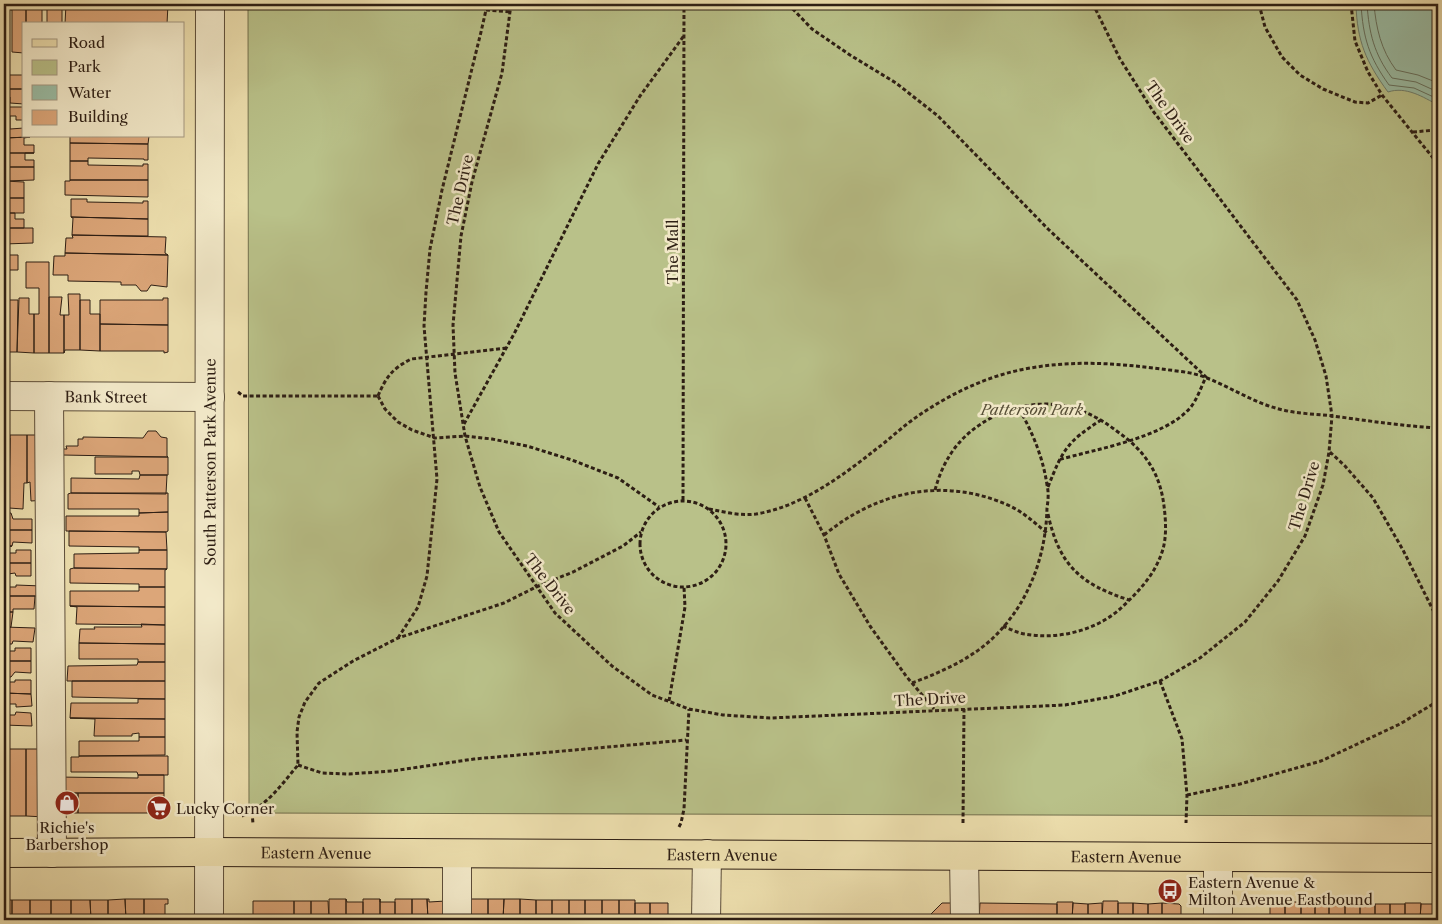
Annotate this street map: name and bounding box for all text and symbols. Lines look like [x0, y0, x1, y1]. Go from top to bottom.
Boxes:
legend [22, 22, 185, 138]
text: Road [68, 33, 105, 52]
text: Park [68, 57, 102, 76]
street label: The Drive [1141, 77, 1199, 147]
text: Water [67, 83, 112, 102]
text: Building [68, 107, 128, 126]
street label: The Drive [443, 153, 477, 227]
street label: The Mall [663, 219, 682, 284]
street label: South Patterson Park Avenue [200, 358, 219, 566]
street label: Bank Street [65, 387, 148, 406]
park label: Patterson Park [980, 400, 1083, 419]
street label: The Drive [1284, 459, 1324, 533]
street label: The Drive [520, 550, 580, 618]
street label: The Drive [894, 688, 966, 710]
shop icon: Richie's Barbershop [54, 790, 80, 816]
supermarket icon: Lucky Corner [146, 795, 172, 821]
place label: Lucky Corner [176, 799, 275, 818]
place label: Richie's Barbershop [26, 818, 108, 854]
street label: Eastern Avenue [261, 843, 371, 862]
street label: Eastern Avenue [667, 845, 777, 864]
street label: Eastern Avenue [1070, 847, 1181, 866]
place label: Eastern Avenue & Milton Avenue Eastbound [1188, 873, 1373, 909]
bus stop icon: Eastern Avenue & Milton Avenue Eastbound [1157, 878, 1183, 904]

